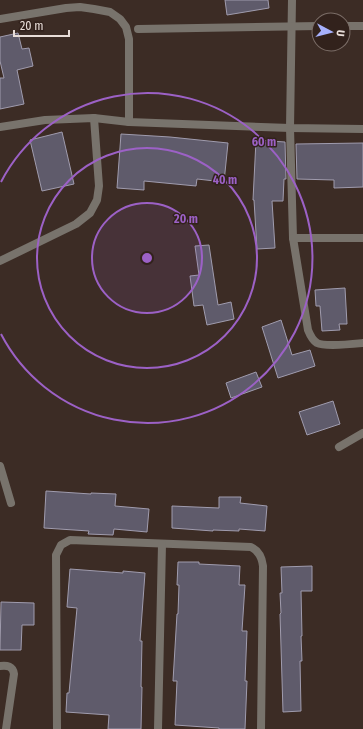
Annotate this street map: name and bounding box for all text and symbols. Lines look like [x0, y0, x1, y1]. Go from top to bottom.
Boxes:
scale bar [14, 12, 69, 38]
north arrow [311, 12, 351, 52]
text: 20 m [20, 19, 44, 33]
text: U [334, 29, 347, 37]
text: 60 m [252, 135, 276, 149]
text: 40 m [213, 173, 237, 187]
text: 20 m [173, 212, 198, 226]
centre of rings [140, 251, 154, 265]

